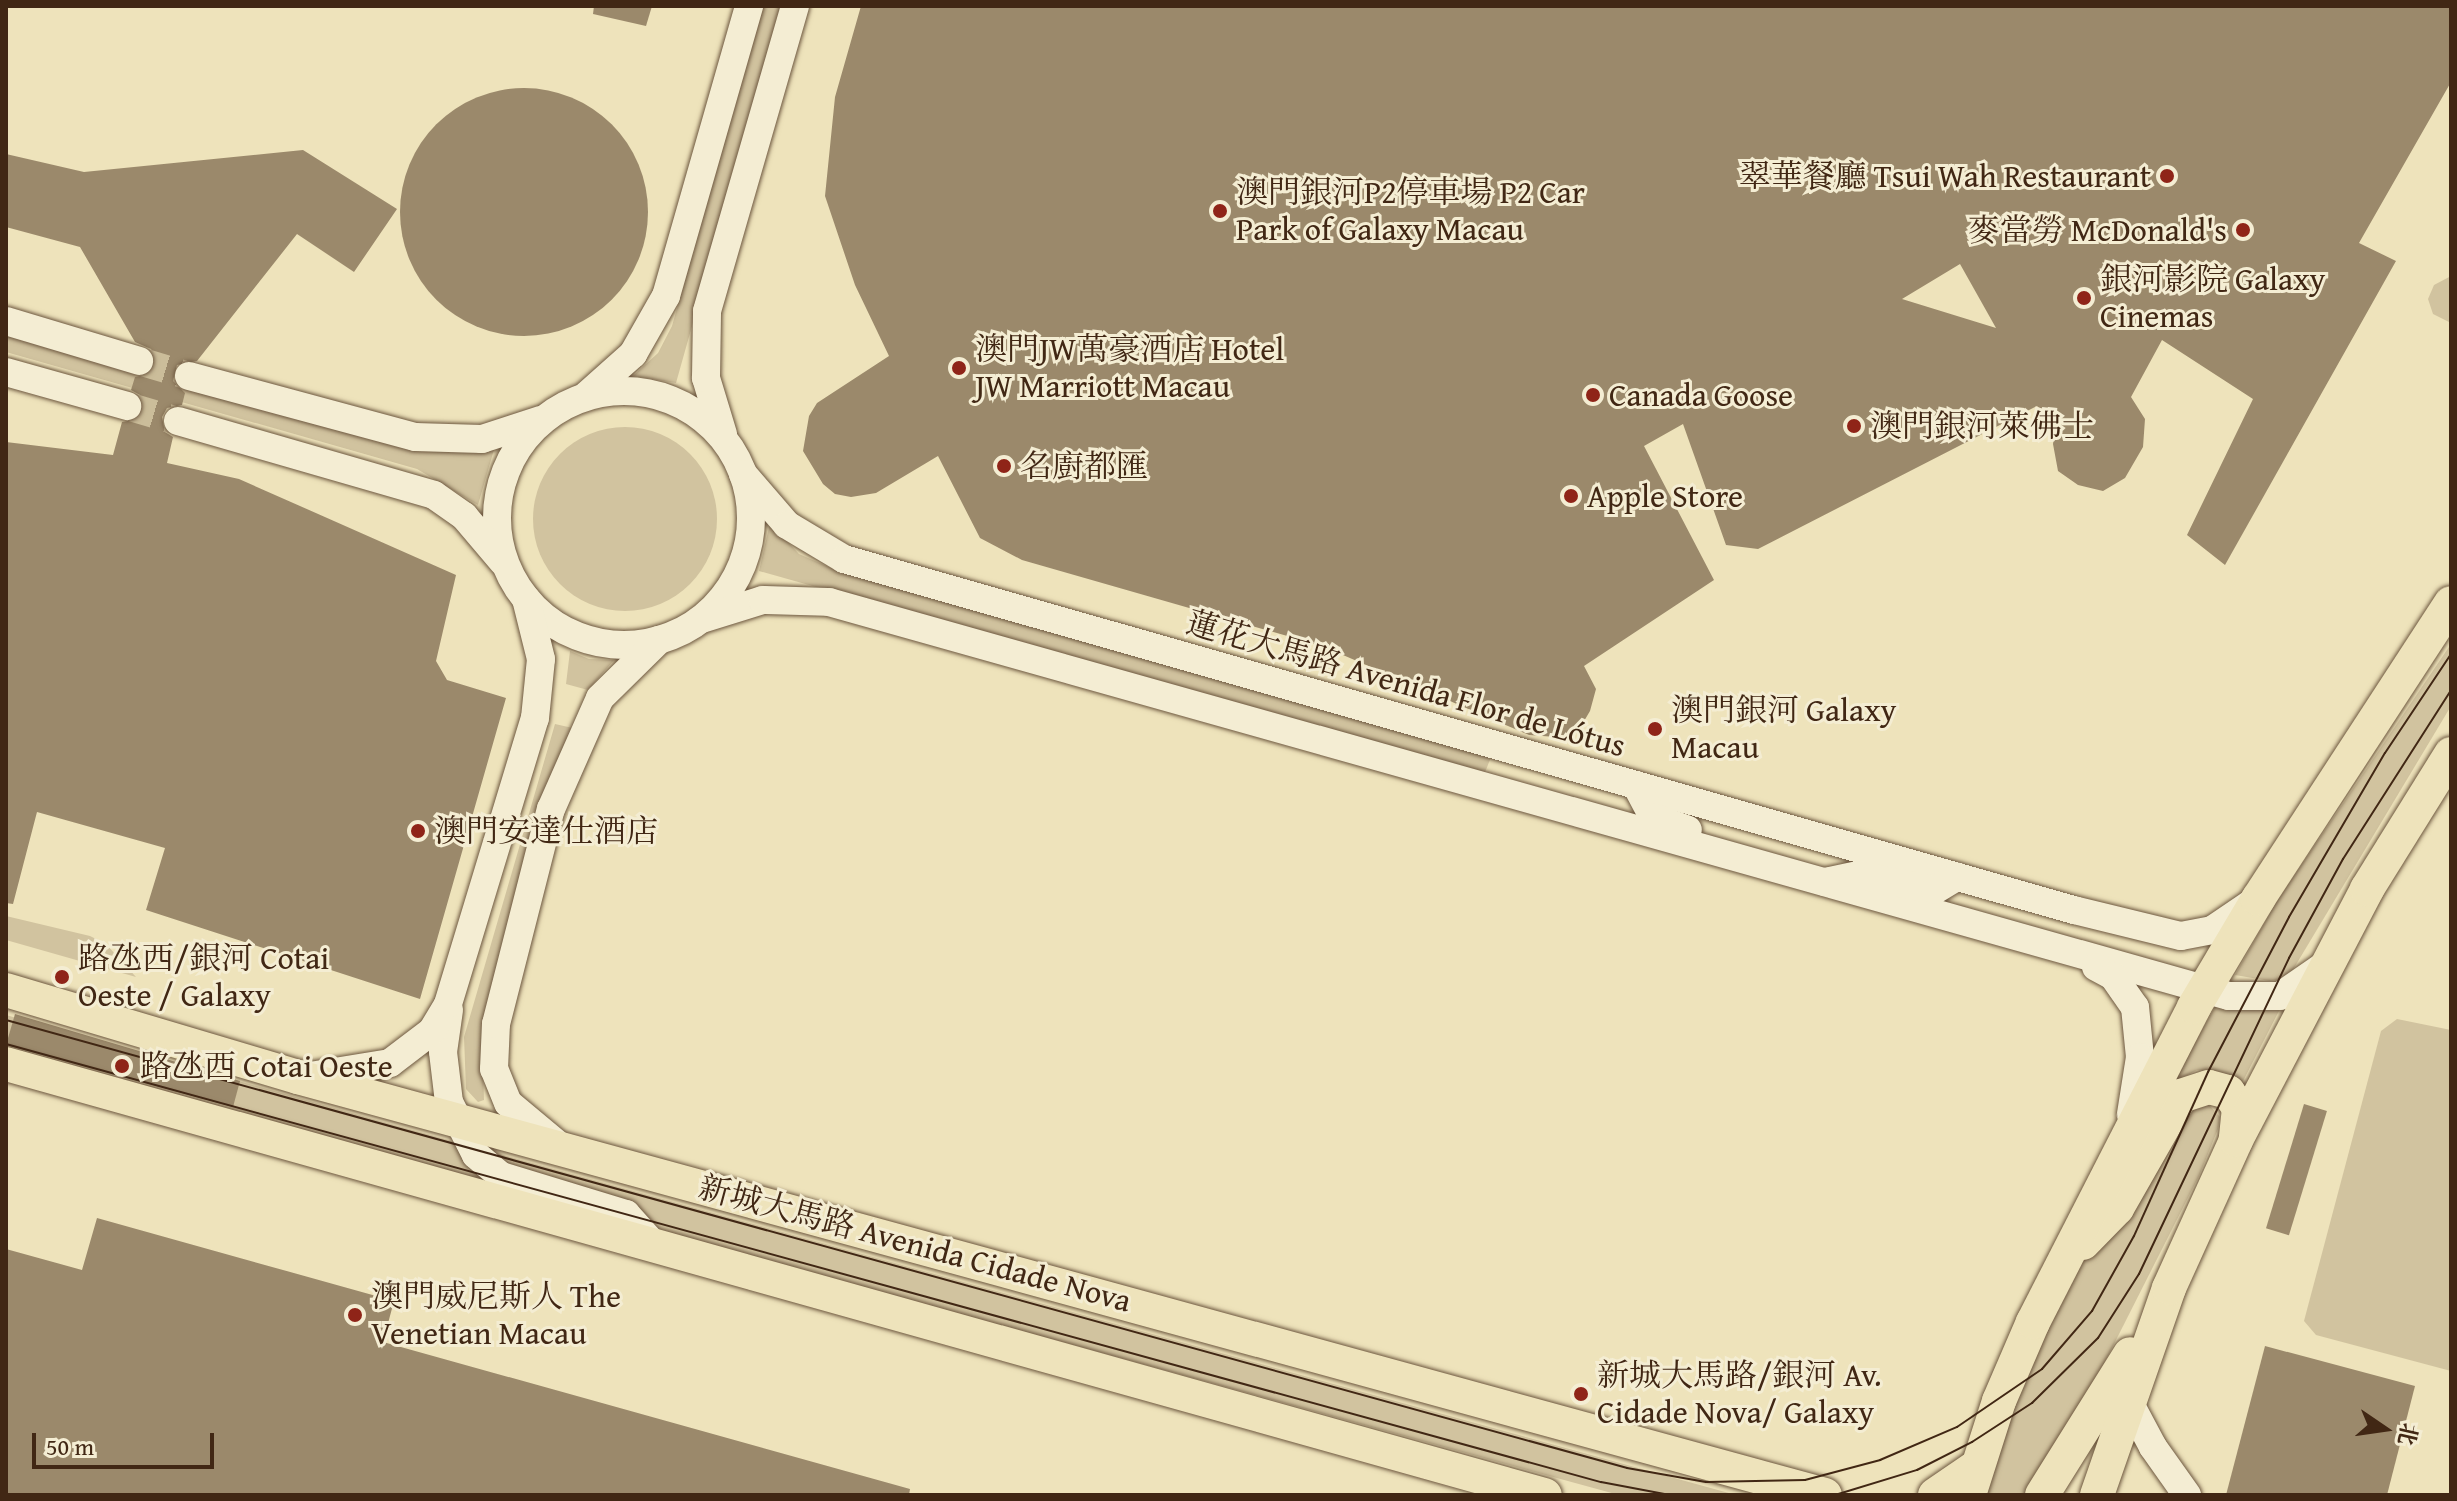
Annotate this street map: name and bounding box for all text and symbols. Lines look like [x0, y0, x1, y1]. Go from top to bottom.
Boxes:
place label: 翠華餐廳 Tsui Wah Restaurant [1739, 157, 2151, 195]
marker: 翠華餐廳 Tsui Wah Restaurant [2158, 167, 2176, 185]
place label: 澳門銀河P2停車場 P2 Car Park of Galaxy Macau [1236, 174, 1585, 249]
marker: 澳門銀河P2停車場 P2 Car Park of Galaxy Macau [1211, 202, 1229, 220]
place label: 麥當勞 McDonald's [1968, 211, 2227, 249]
marker: 麥當勞 McDonald's [2234, 221, 2252, 239]
place label: 銀河影院 Galaxy Cinemas [2100, 261, 2325, 336]
marker: 銀河影院 Galaxy Cinemas [2075, 289, 2093, 307]
place label: 澳門JW萬豪酒店 Hotel JW Marriott Macau [975, 331, 1284, 406]
marker: 澳門JW萬豪酒店 Hotel JW Marriott Macau [950, 359, 968, 377]
place label: Canada Goose [1609, 376, 1793, 414]
marker: Canada Goose [1584, 386, 1602, 404]
place label: 澳門銀河萊佛士 [1870, 407, 2094, 445]
marker: 澳門銀河萊佛士 [1845, 417, 1863, 435]
place label: 名廚都匯 [1020, 447, 1148, 485]
marker: 名廚都匯 [995, 457, 1013, 475]
place label: Apple Store [1587, 477, 1743, 515]
marker: Apple Store [1562, 487, 1580, 505]
street label: 蓮花大馬路 Avenida Flor de Lótus [1182, 603, 1630, 765]
place label: 澳門銀河 Galaxy Macau [1671, 692, 1896, 767]
marker: 澳門銀河 Galaxy Macau [1646, 720, 1664, 738]
place label: 澳門安達仕酒店 [434, 812, 658, 850]
marker: 澳門安達仕酒店 [409, 822, 427, 840]
place label: 路氹西/銀河 Cotai Oeste / Galaxy [78, 940, 329, 1015]
marker: 路氹西/銀河 Cotai Oeste / Galaxy [53, 968, 71, 986]
place label: 路氹西 Cotai Oeste [140, 1047, 393, 1085]
marker: 路氹西 Cotai Oeste [111, 1055, 133, 1077]
street label: 新城大馬路 Avenida Cidade Nova [695, 1168, 1135, 1320]
place label: 澳門威尼斯人 The Venetian Macau [371, 1278, 621, 1353]
marker: 澳門威尼斯人 The Venetian Macau [346, 1306, 364, 1324]
place label: 新城大馬路/銀河 Av. Cidade Nova/ Galaxy [1597, 1357, 1882, 1432]
marker: 新城大馬路/銀河 Av. Cidade Nova/ Galaxy [1572, 1385, 1590, 1403]
north arrow [2345, 1389, 2425, 1469]
scale bar [36, 1417, 218, 1467]
text: 北 [2390, 1420, 2426, 1449]
text: 50 m [46, 1429, 94, 1464]

